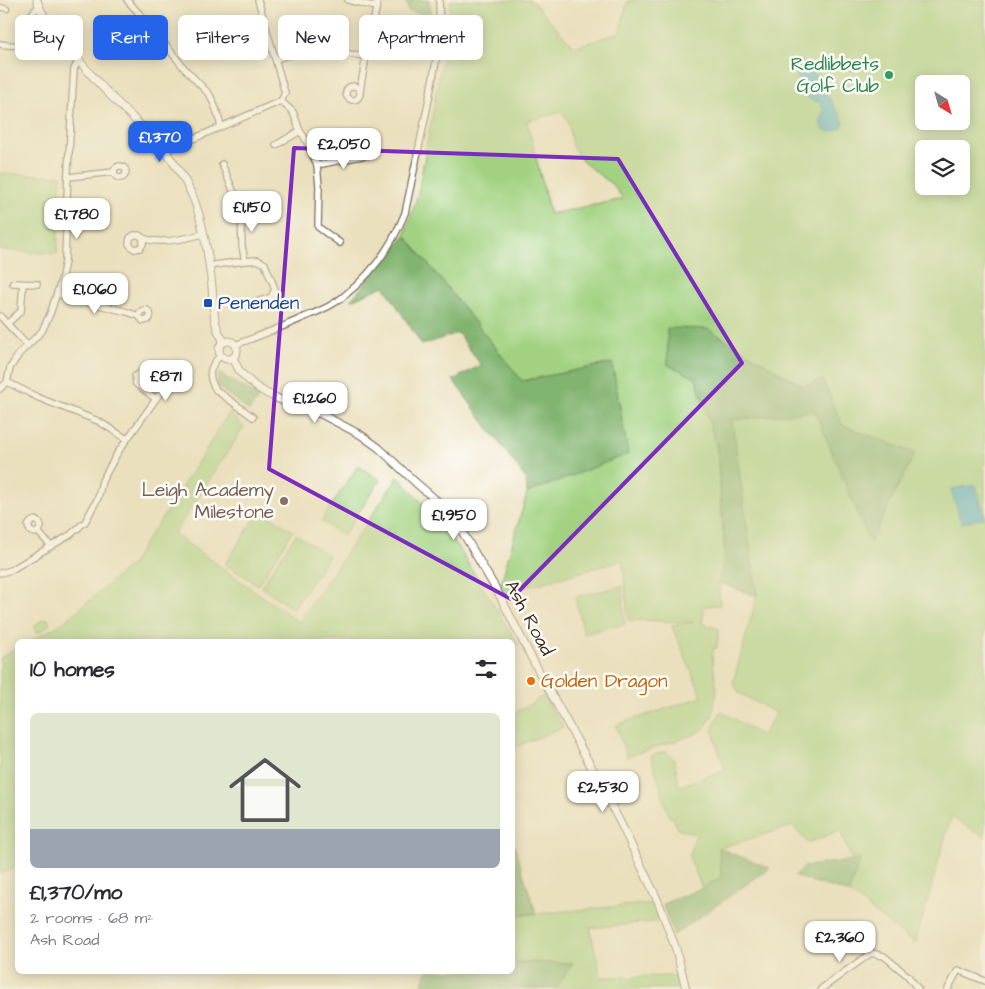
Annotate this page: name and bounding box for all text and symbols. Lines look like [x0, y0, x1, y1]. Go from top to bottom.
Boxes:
chip: Buy [15, 15, 83, 60]
chip: Rent [93, 15, 168, 60]
chip: Filters [178, 15, 268, 60]
chip: New [278, 15, 349, 60]
chip: Apartment [359, 15, 483, 60]
place label: Redlibbets Golf Club [791, 51, 879, 100]
marker: Redlibbets Golf Club [883, 69, 895, 81]
north arrow [915, 75, 970, 130]
map controls [915, 75, 970, 195]
pin: £1,370 [119, 120, 201, 163]
text: £1,370 [139, 126, 181, 148]
pin: £2,050 [303, 128, 385, 170]
text: £2,050 [318, 133, 370, 155]
button: layers [915, 140, 970, 195]
pin: £1,150 [211, 190, 293, 233]
text: £1,150 [234, 196, 270, 218]
pin: £1,780 [36, 198, 118, 240]
text: £1,780 [55, 203, 99, 225]
pin: £1,060 [54, 272, 136, 315]
text: £1,060 [73, 278, 117, 300]
place label: Penenden [218, 290, 299, 317]
marker: Penenden [202, 297, 214, 309]
pin: £871 [136, 360, 196, 402]
text: £871 [151, 365, 181, 387]
pin: £1,260 [274, 382, 356, 424]
text: £1,260 [294, 387, 336, 409]
place label: Leigh Academy Milestone [142, 477, 275, 526]
marker: Leigh Academy Milestone [278, 495, 290, 507]
pin: £1,950 [413, 498, 495, 541]
text: £1,950 [432, 504, 476, 526]
street label: Ash Road [498, 575, 560, 661]
text: 10 homes [30, 655, 115, 684]
icon: filters [472, 655, 500, 683]
place label: Golden Dragon [541, 668, 667, 696]
marker: Golden Dragon [525, 675, 537, 687]
icon: home [220, 745, 310, 835]
pin: £2,530 [562, 770, 644, 813]
text: £2,530 [578, 776, 628, 798]
text: £1,370/mo [30, 878, 122, 907]
text: 2 rooms · 68 m² [30, 907, 153, 929]
pin: £2,360 [799, 920, 881, 963]
text: £2,360 [816, 926, 864, 948]
text: Ash Road [30, 929, 99, 951]

